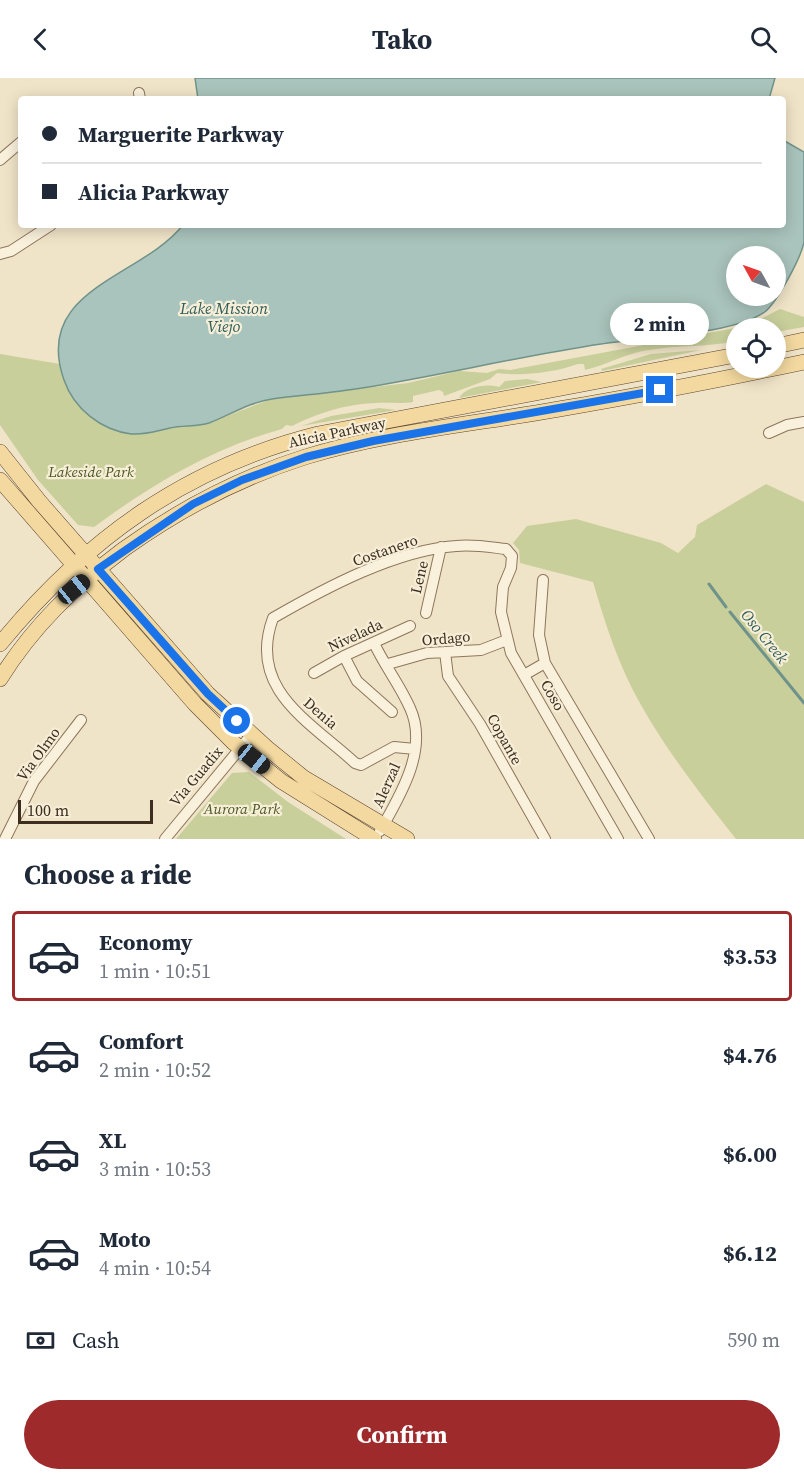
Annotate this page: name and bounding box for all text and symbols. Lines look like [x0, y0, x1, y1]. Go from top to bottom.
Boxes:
text: Tako [372, 21, 432, 58]
icon: back [24, 23, 57, 56]
icon: search [747, 23, 780, 56]
text: Marguerite Parkway [78, 119, 284, 149]
text: Alicia Parkway [78, 177, 229, 207]
north arrow [726, 246, 786, 306]
map controls [726, 246, 786, 378]
water label: Lake Mission Viejo [179, 297, 268, 337]
callout: 2 min [610, 303, 710, 345]
text: 2 min [634, 310, 685, 338]
button: locate [726, 318, 786, 378]
route end [646, 376, 673, 403]
street label: Alicia Parkway [286, 411, 388, 453]
park label: Lakeside Park [47, 461, 135, 482]
street label: Costanero [350, 529, 420, 571]
street label: Lene [405, 558, 433, 596]
car [54, 571, 94, 607]
water label: Oso Creek [736, 604, 794, 668]
street label: Nivelada [324, 613, 386, 657]
street label: Ordago [421, 625, 471, 651]
street label: Coso [536, 676, 570, 714]
street label: Denia [299, 692, 343, 734]
route start [223, 707, 250, 734]
street label: Copante [482, 710, 528, 769]
street label: Via Olmo [11, 723, 65, 785]
street label: Via Guadix [165, 741, 227, 811]
car [234, 741, 274, 777]
street label: Alerzal [367, 759, 405, 811]
scale bar [18, 797, 153, 824]
park label: Aurora Park [203, 798, 281, 819]
text: 100 m [27, 799, 69, 821]
text: Choose a ride [24, 856, 192, 893]
text: Economy [99, 927, 193, 957]
icon: car [27, 929, 81, 983]
text: $3.53 [723, 941, 777, 971]
text: 1 min · 10:51 [99, 957, 211, 985]
text: Comfort [99, 1026, 183, 1056]
icon: car [27, 1028, 81, 1082]
text: $4.76 [723, 1040, 777, 1070]
text: 2 min · 10:52 [99, 1056, 211, 1084]
text: XL [99, 1125, 126, 1155]
icon: car [27, 1127, 81, 1181]
text: $6.00 [723, 1139, 777, 1169]
text: 3 min · 10:53 [99, 1155, 211, 1183]
text: Moto [99, 1224, 151, 1254]
icon: car [27, 1226, 81, 1280]
text: $6.12 [723, 1238, 777, 1268]
text: 4 min · 10:54 [99, 1254, 211, 1282]
icon: cash [24, 1324, 57, 1357]
text: Cash [72, 1325, 120, 1355]
text: 590 m [727, 1326, 780, 1354]
button: Confirm [24, 1400, 780, 1469]

